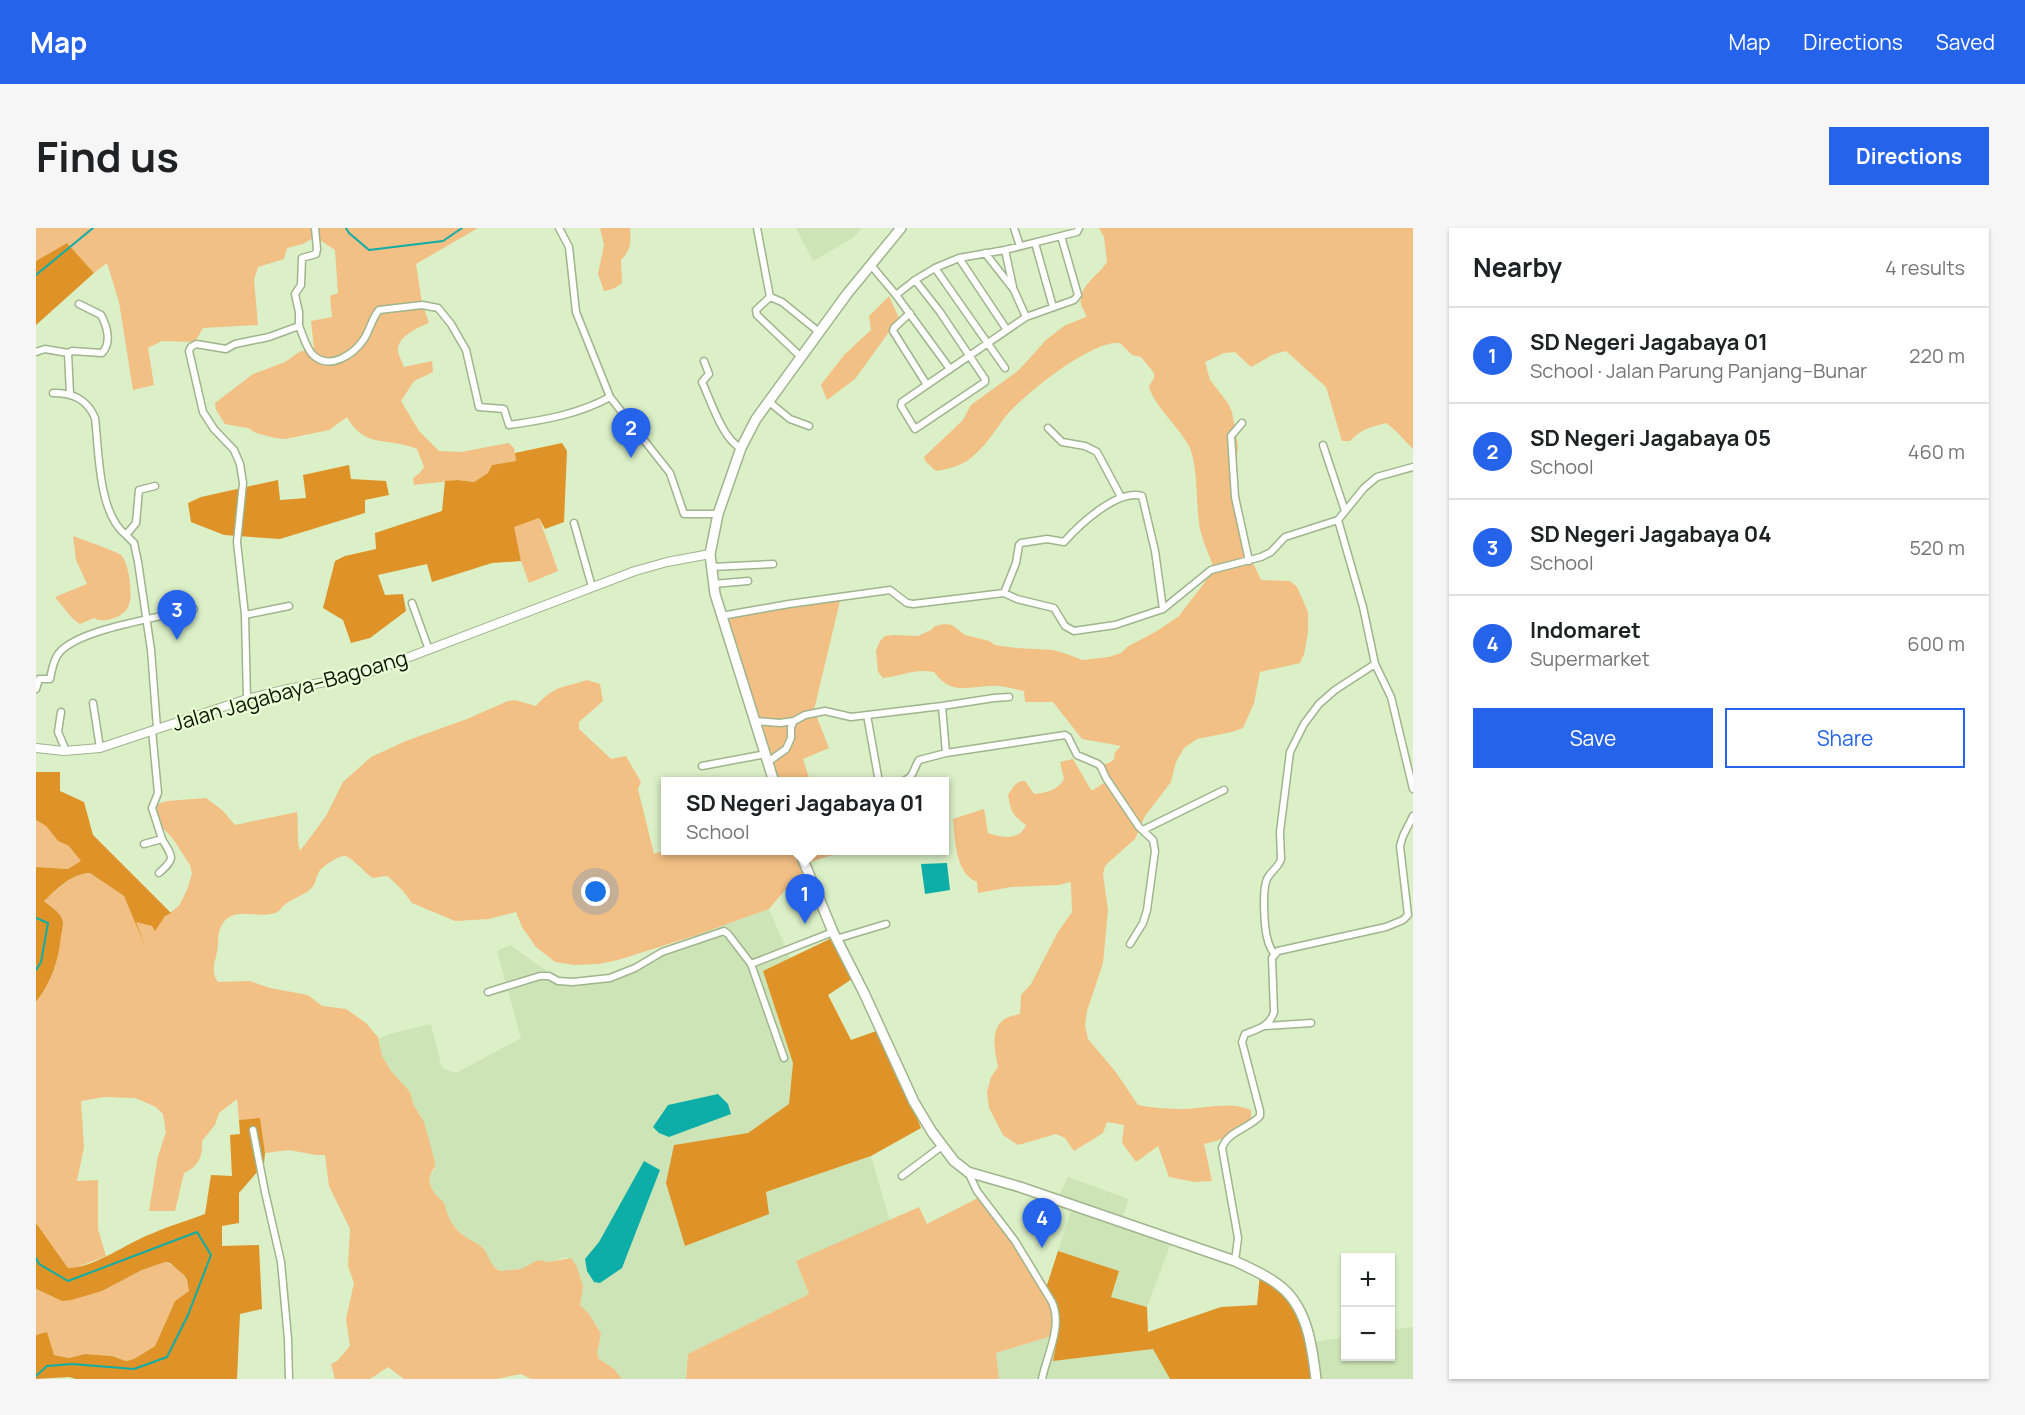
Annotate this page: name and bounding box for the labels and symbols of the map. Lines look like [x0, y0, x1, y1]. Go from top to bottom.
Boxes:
pin: 2 [612, 408, 650, 458]
pin: 3 [158, 590, 196, 640]
street label: Jalan Jagabaya–Bagoang [169, 643, 410, 737]
pin: 1 [786, 874, 824, 924]
your location [581, 877, 610, 906]
pin: 4 [1022, 1198, 1062, 1248]

